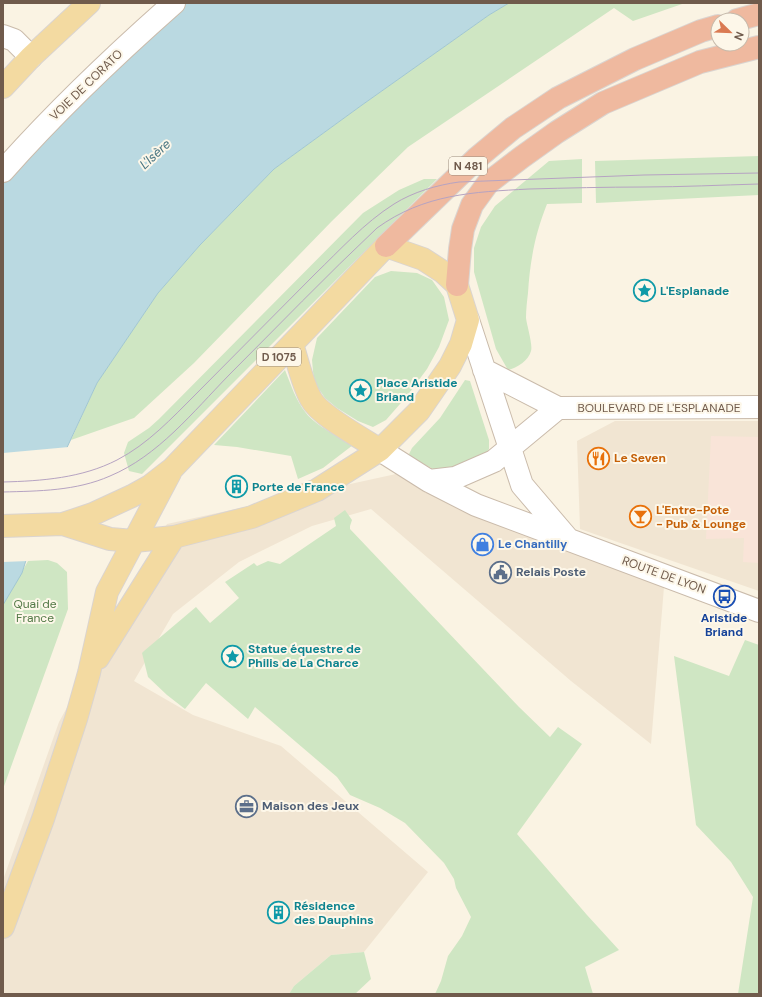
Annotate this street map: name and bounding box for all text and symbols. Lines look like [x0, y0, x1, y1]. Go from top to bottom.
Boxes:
north arrow [710, 12, 750, 52]
text: N [731, 29, 747, 42]
street label: VOIE DE CORATO [46, 46, 126, 124]
water label: L'Isère [136, 135, 174, 173]
road number: N 481 [449, 157, 487, 175]
place icon: L'Esplanade [631, 278, 657, 304]
place label: L'Esplanade [660, 283, 729, 299]
road number: D 1075 [257, 348, 301, 366]
place label: Place Aristide Briand [376, 375, 457, 405]
place icon: Place Aristide Briand [348, 377, 374, 403]
street label: BOULEVARD DE L'ESPLANADE [578, 400, 741, 416]
restaurant icon: Le Seven [585, 445, 611, 471]
place label: Le Seven [614, 450, 666, 466]
building icon: Porte de France [223, 474, 249, 500]
place label: Porte de France [252, 479, 345, 495]
place label: L'Entre-Pote - Pub & Lounge [656, 502, 746, 532]
bar icon: L'Entre-Pote - Pub & Lounge [627, 504, 653, 530]
shop icon: Le Chantilly [470, 531, 496, 557]
place label: Le Chantilly [498, 536, 568, 552]
street label: ROUTE DE LYON [620, 552, 708, 598]
public building icon: Relais Poste [487, 559, 513, 585]
place label: Relais Poste [516, 564, 586, 580]
bus stop icon: Aristide Briand [711, 584, 737, 610]
park label: Quai de France [13, 596, 57, 626]
place label: Aristide Briand [701, 610, 747, 640]
place label: Statue équestre de Philis de La Charce [248, 641, 361, 671]
place icon: Statue équestre de Philis de La Charce [219, 643, 245, 669]
office icon: Maison des Jeux [234, 793, 260, 819]
place label: Maison des Jeux [262, 798, 359, 814]
place label: Résidence des Dauphins [294, 898, 374, 928]
building icon: Résidence des Dauphins [266, 900, 292, 926]

